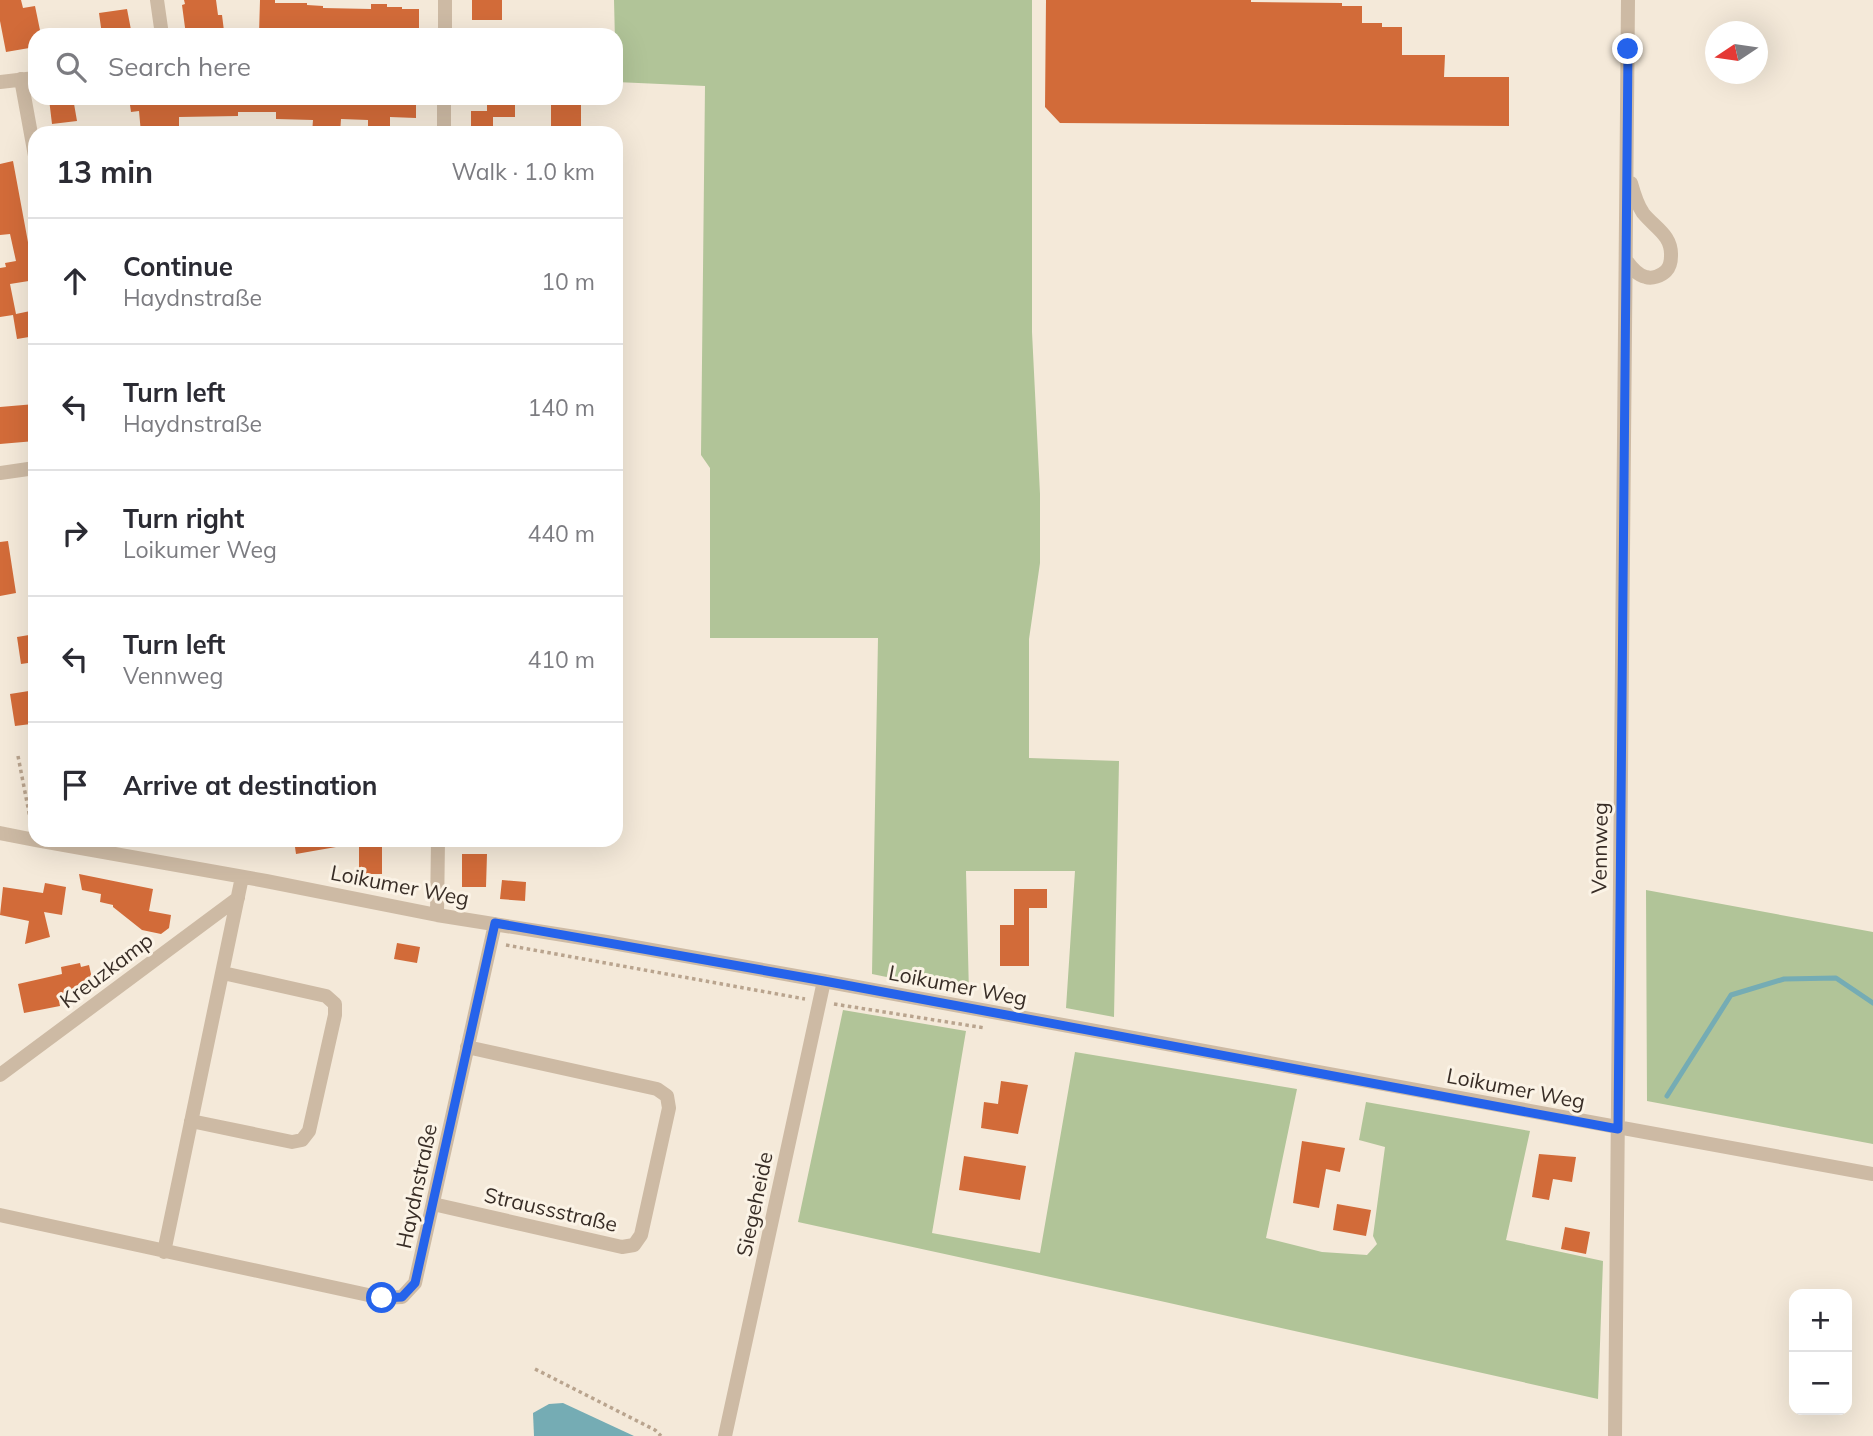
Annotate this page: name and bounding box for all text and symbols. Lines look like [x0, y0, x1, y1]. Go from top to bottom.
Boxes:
north arrow [1705, 21, 1768, 84]
search box [28, 28, 623, 105]
route end [1612, 33, 1643, 64]
icon: search [52, 48, 90, 86]
text: Search here [108, 50, 251, 83]
text: 13 min [56, 153, 153, 191]
text: Walk · 1.0 km [451, 157, 595, 186]
text: Continue [123, 250, 233, 283]
icon: ahead [56, 262, 94, 300]
text: 10 m [541, 267, 595, 296]
text: Haydnstraße [123, 283, 262, 312]
text: Turn left [123, 376, 225, 409]
icon: left [56, 388, 94, 426]
text: 140 m [527, 393, 595, 422]
text: Haydnstraße [123, 409, 262, 438]
text: Turn right [123, 502, 244, 535]
icon: right [56, 514, 94, 552]
text: 440 m [527, 519, 595, 548]
text: Loikumer Weg [123, 535, 277, 564]
text: Turn left [123, 628, 225, 661]
icon: left [56, 640, 94, 678]
text: 410 m [527, 645, 595, 674]
text: Vennweg [123, 661, 223, 690]
icon: arrive [56, 766, 94, 804]
text: Arrive at destination [123, 769, 378, 802]
street label: Vennweg [1585, 802, 1613, 894]
street label: Loikumer Weg [329, 859, 471, 911]
street label: Kreuzkamp [54, 927, 158, 1013]
street label: Loikumer Weg [887, 959, 1029, 1011]
street label: Loikumer Weg [1445, 1062, 1587, 1114]
street label: Haydnstraße [390, 1121, 442, 1251]
street label: Siegeheide [730, 1149, 778, 1259]
street label: Straussstraße [482, 1181, 620, 1237]
route start [366, 1282, 397, 1313]
map controls [1789, 1289, 1852, 1415]
button: + [1789, 1289, 1852, 1352]
button: − [1789, 1352, 1852, 1415]

